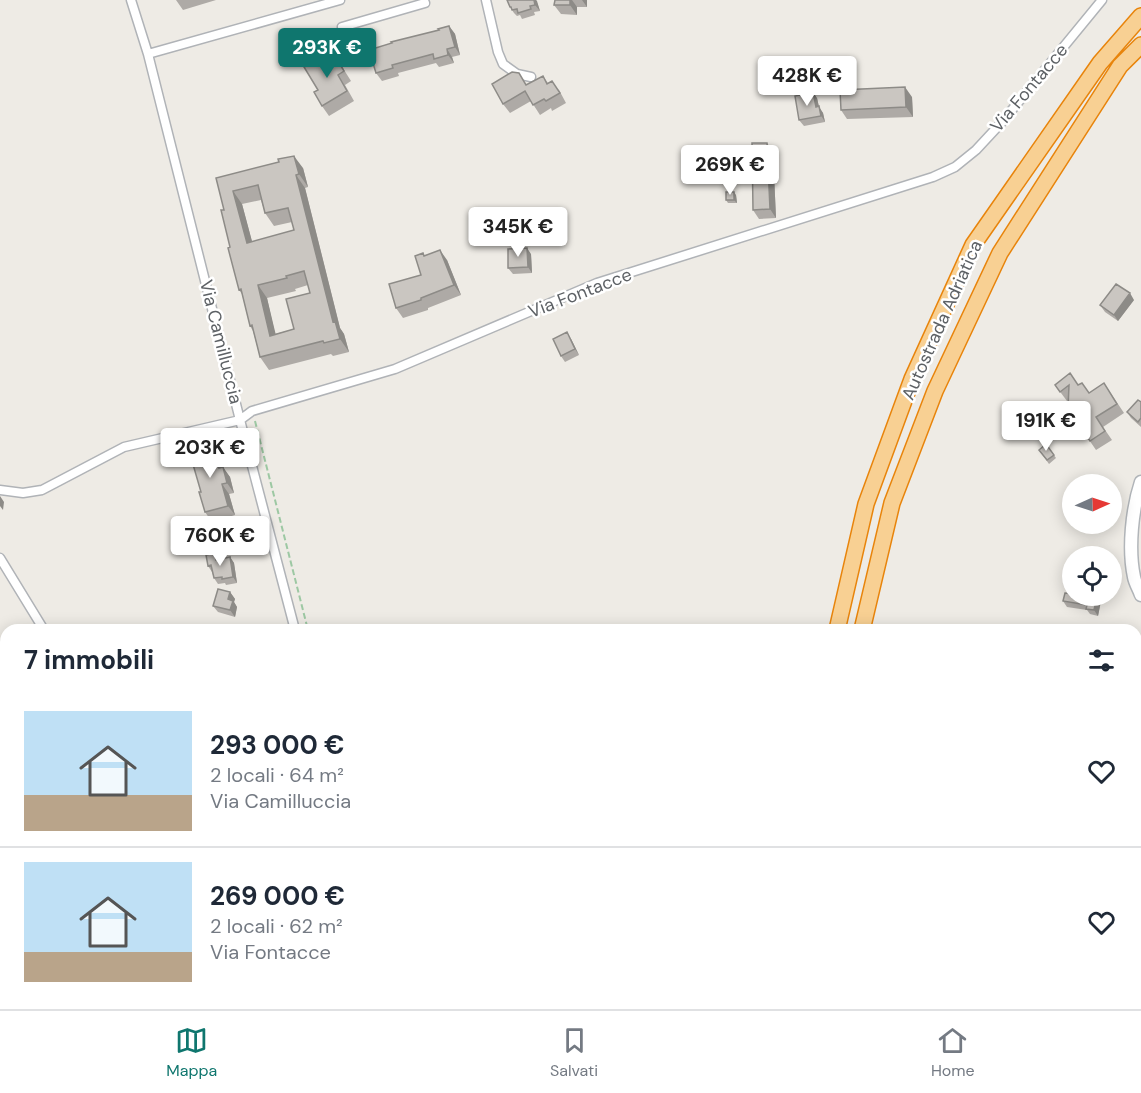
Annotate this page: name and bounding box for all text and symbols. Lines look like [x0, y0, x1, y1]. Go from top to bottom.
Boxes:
pin: 293K € [278, 28, 376, 79]
text: 293K € [292, 34, 362, 60]
street label: Via Fontacce [985, 39, 1073, 137]
pin: 428K € [758, 56, 856, 107]
text: 428K € [772, 62, 842, 88]
pin: 269K € [681, 145, 779, 196]
text: 269K € [695, 151, 765, 177]
pin: 345K € [469, 207, 567, 258]
text: 345K € [482, 213, 554, 239]
street label: Autostrada Adriatica [896, 236, 988, 404]
street label: Via Fontacce [525, 262, 635, 324]
street label: Via Camilluccia [194, 277, 248, 407]
pin: 191K € [997, 401, 1095, 452]
text: 191K € [1016, 407, 1076, 433]
pin: 203K € [161, 428, 259, 479]
text: 203K € [174, 434, 246, 460]
north arrow [1062, 474, 1122, 534]
map controls [1062, 474, 1122, 606]
pin: 760K € [171, 516, 269, 567]
text: 760K € [185, 522, 255, 548]
button: locate [1062, 546, 1122, 606]
text: 7 immobili [24, 643, 154, 677]
icon: filters [1085, 644, 1118, 677]
text: 293 000 € [210, 728, 345, 762]
icon: home [72, 735, 144, 807]
icon: heart [1085, 755, 1118, 788]
text: 2 locali · 64 m² [210, 762, 344, 788]
text: Via Camilluccia [210, 788, 351, 814]
text: 269 000 € [210, 879, 345, 913]
icon: home [72, 886, 144, 958]
icon: heart [1085, 906, 1118, 939]
text: 2 locali · 62 m² [210, 913, 343, 939]
text: Via Fontacce [210, 939, 331, 965]
tab: Mappa [166, 1024, 217, 1081]
tab: Salvati [550, 1024, 598, 1081]
tab: Home [931, 1024, 975, 1081]

